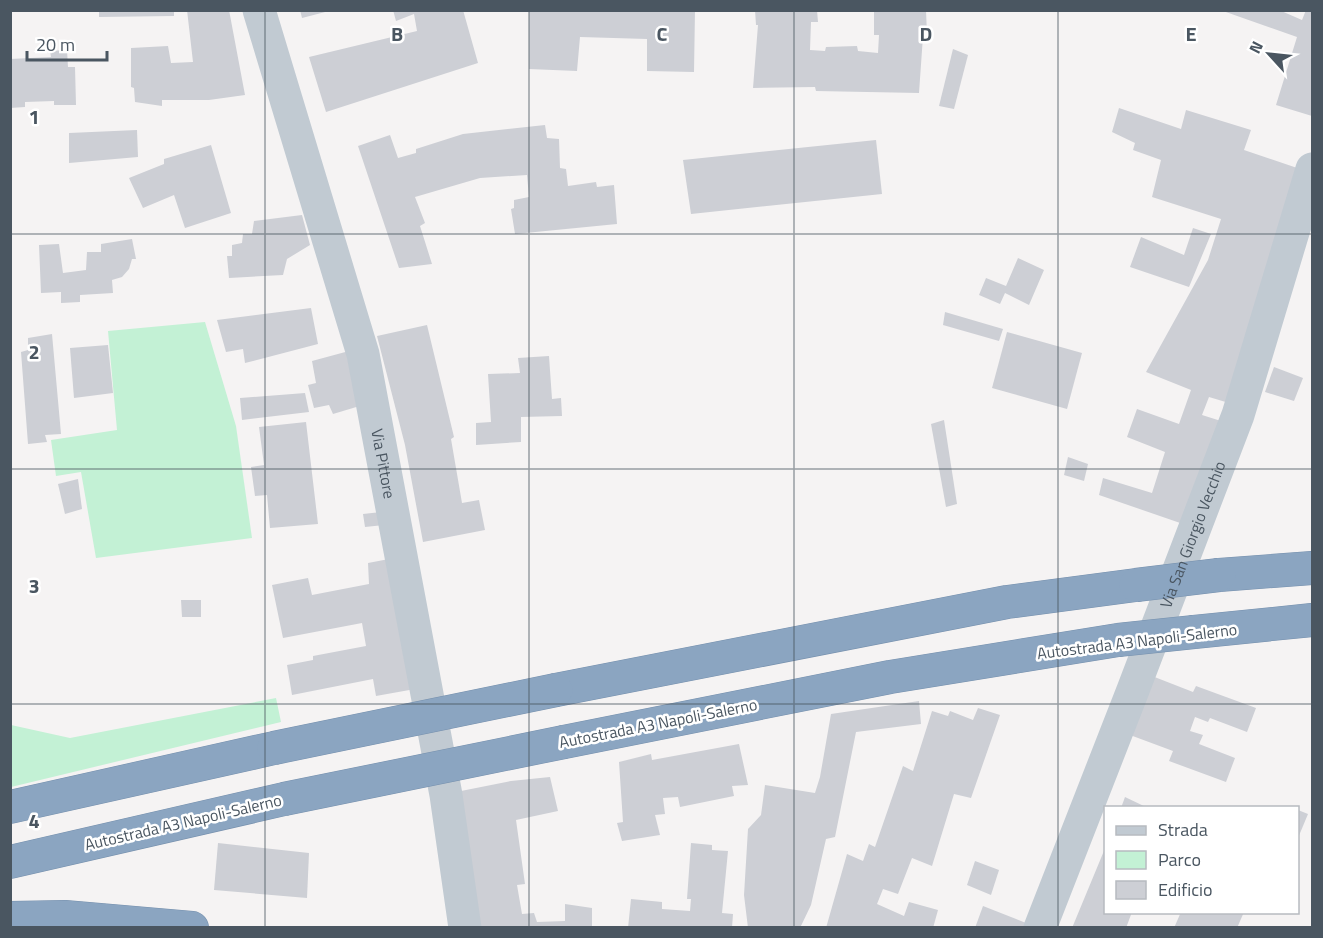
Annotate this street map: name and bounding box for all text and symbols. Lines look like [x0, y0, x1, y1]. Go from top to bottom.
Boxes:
text: B [391, 18, 403, 49]
text: C [657, 18, 668, 49]
text: D [920, 18, 932, 49]
text: E [1185, 18, 1197, 49]
scale bar [27, 24, 106, 62]
north arrow [1239, 24, 1299, 84]
text: 20 m [36, 31, 75, 58]
text: N [1242, 37, 1269, 58]
text: 1 [28, 101, 40, 132]
text: 2 [28, 336, 40, 367]
street label: Via Pittore [365, 427, 402, 501]
street label: Via San Giorgio Vecchio [1153, 458, 1231, 611]
text: 3 [28, 570, 40, 601]
street label: Autostrada A3 Napoli-Salerno [1036, 617, 1238, 665]
street label: Autostrada A3 Napoli-Salerno [557, 692, 759, 754]
street label: Autostrada A3 Napoli-Salerno [82, 788, 284, 856]
text: 4 [28, 805, 40, 836]
legend [1104, 806, 1299, 914]
text: Strada [1158, 816, 1208, 843]
text: Parco [1158, 846, 1201, 873]
text: Edificio [1158, 876, 1212, 903]

